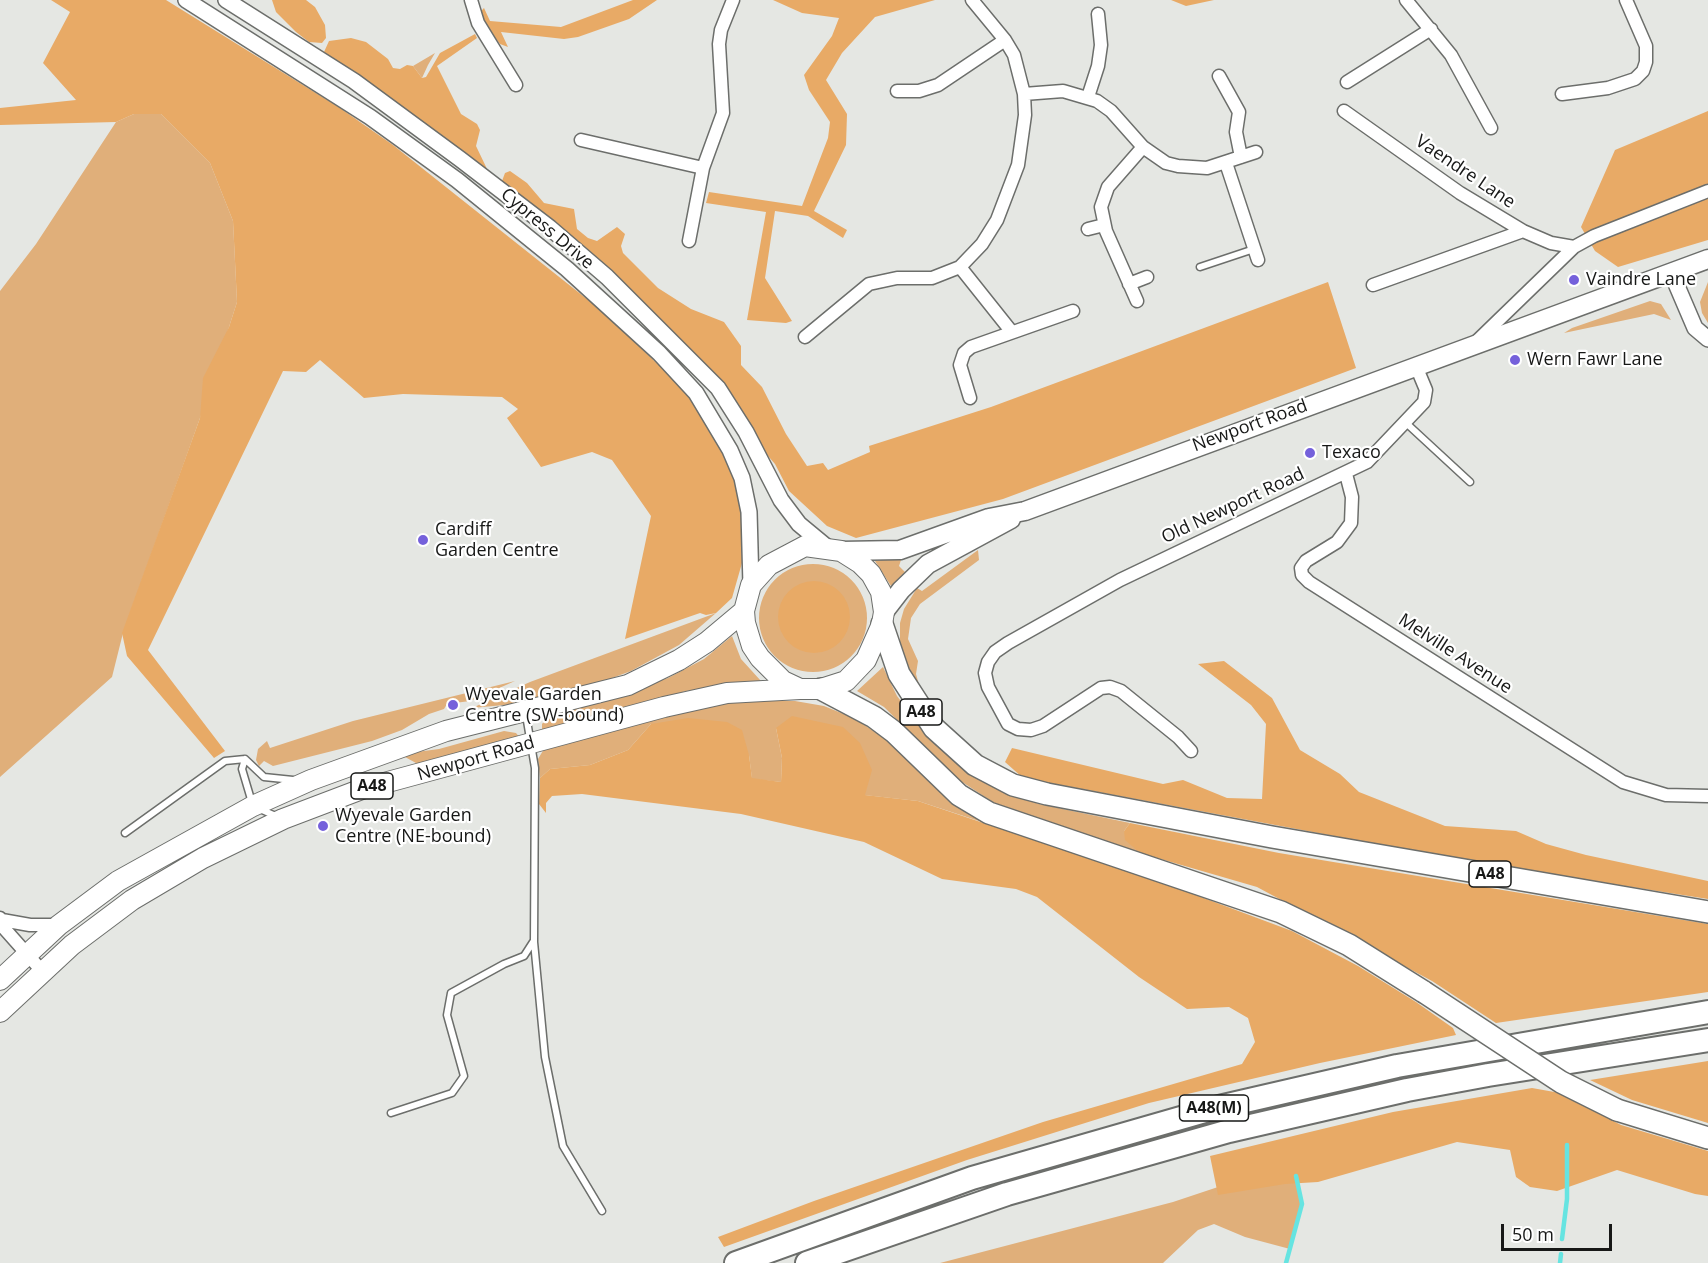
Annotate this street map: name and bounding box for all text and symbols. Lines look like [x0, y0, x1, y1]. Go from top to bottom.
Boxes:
street label: Vaendre Lane [1411, 131, 1519, 213]
street label: Cypress Drive [496, 184, 598, 274]
place label: Vaindre Lane [1586, 269, 1696, 291]
marker: Vaindre Lane [1567, 273, 1581, 287]
place label: Wern Fawr Lane [1527, 349, 1663, 371]
marker: Wern Fawr Lane [1508, 353, 1522, 367]
street label: Newport Road [1190, 395, 1310, 457]
place label: Texaco [1322, 442, 1381, 464]
marker: Texaco [1303, 446, 1317, 460]
street label: Old Newport Road [1158, 463, 1308, 549]
place label: Cardiff Garden Centre [435, 519, 559, 562]
marker: Cardiff Garden Centre [416, 533, 430, 547]
street label: Melville Avenue [1394, 609, 1516, 699]
place label: Wyevale Garden Centre (SW-bound) [465, 684, 624, 726]
marker: Wyevale Garden Centre (SW-bound) [446, 698, 460, 712]
road number: A48 [900, 699, 942, 725]
street label: Newport Road [415, 732, 537, 786]
road number: A48 [351, 773, 393, 799]
place label: Wyevale Garden Centre (NE-bound) [335, 805, 491, 848]
marker: Wyevale Garden Centre (NE-bound) [316, 819, 330, 833]
road number: A48 [1469, 861, 1511, 887]
road number: A48(M) [1180, 1095, 1248, 1121]
scale bar [1504, 1212, 1615, 1250]
text: 50 m [1512, 1222, 1554, 1246]

